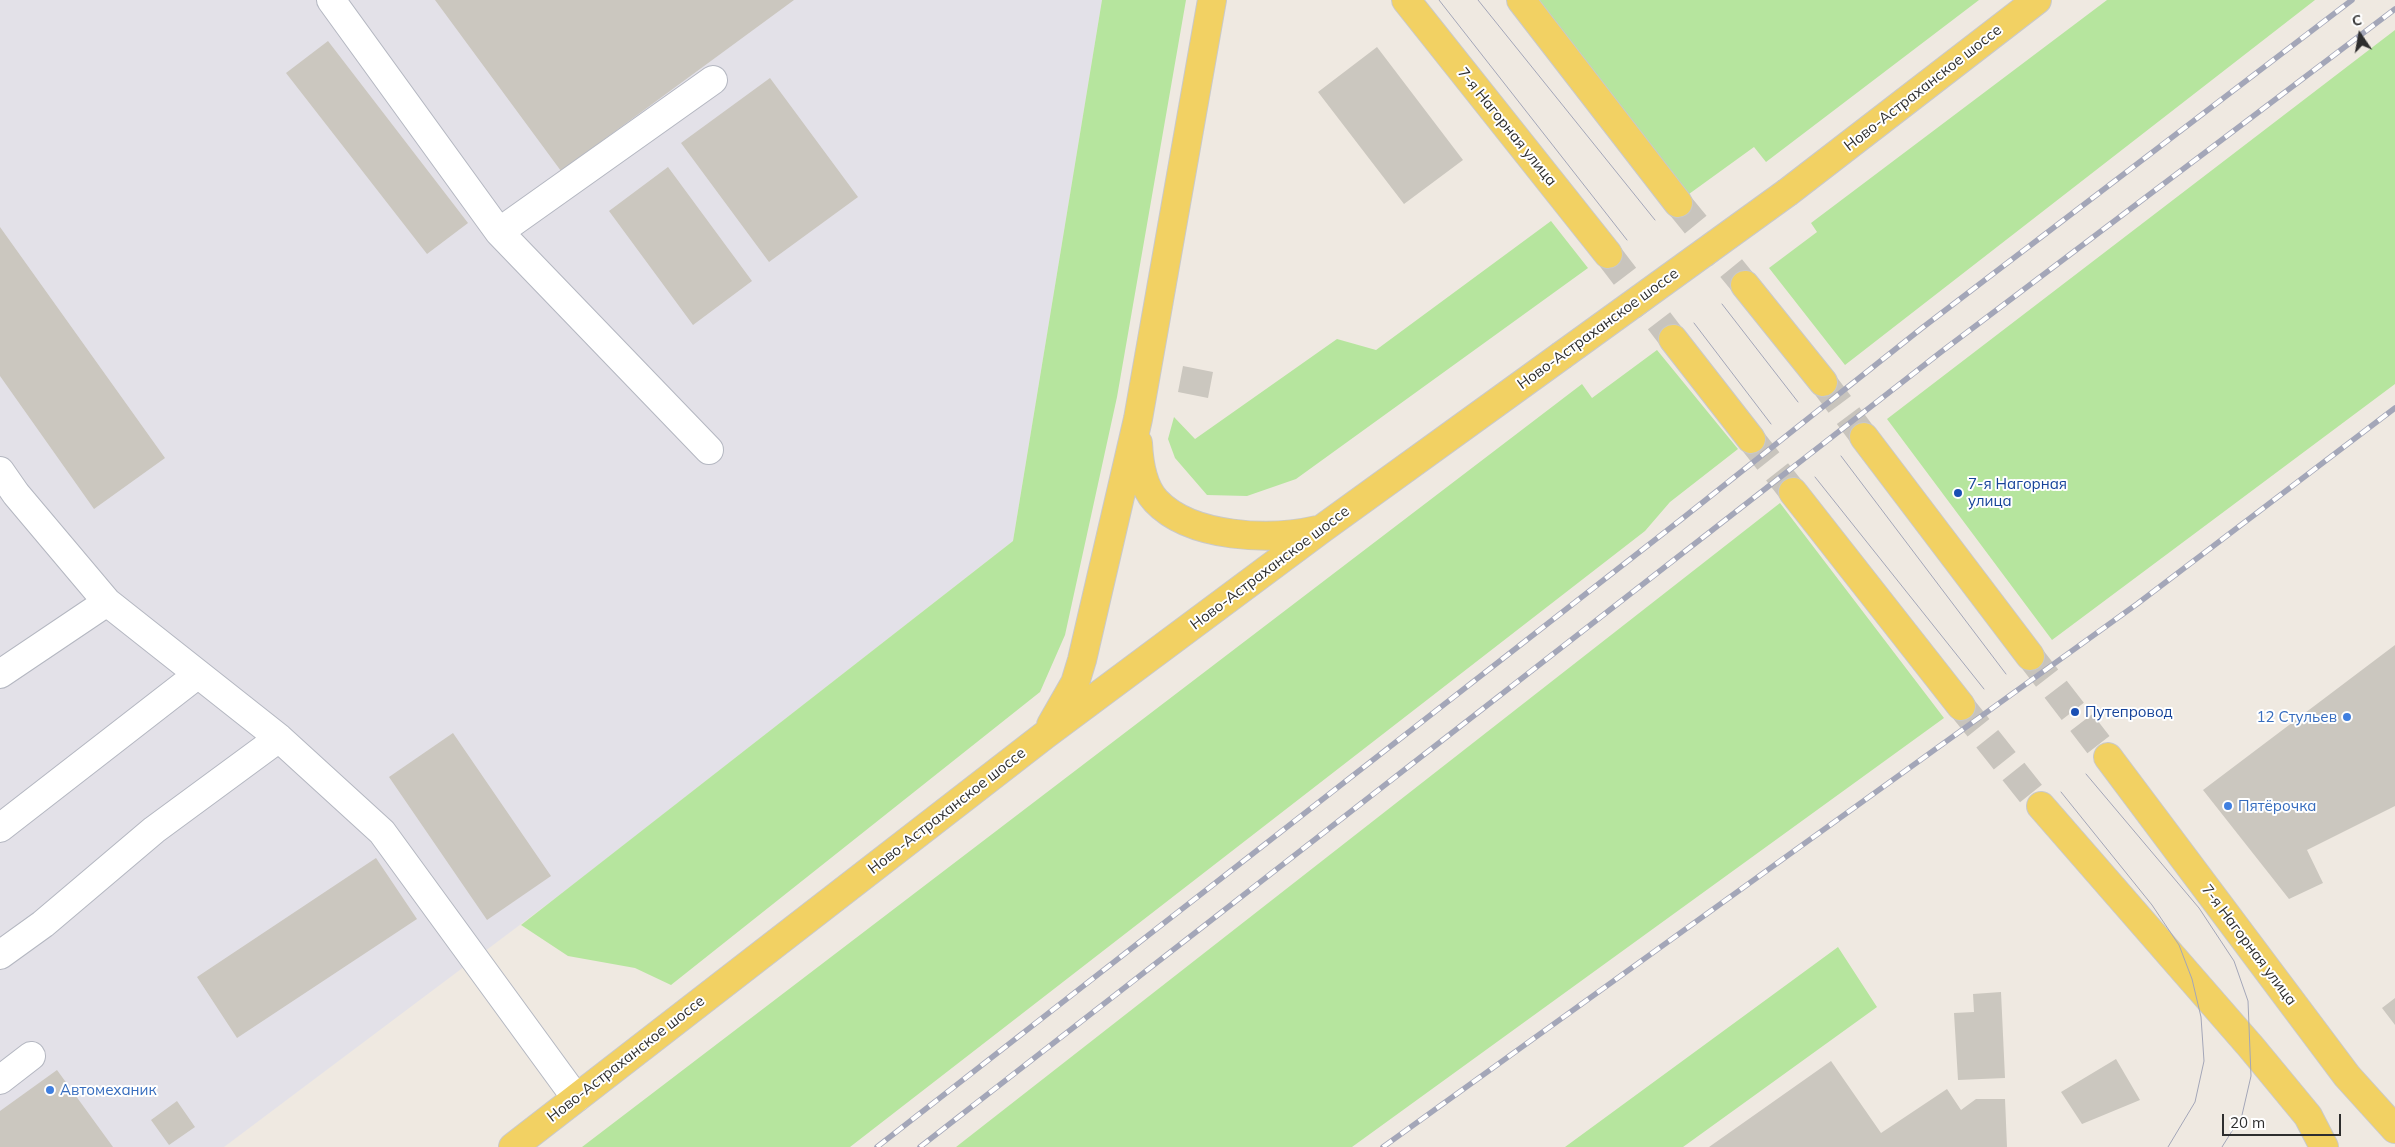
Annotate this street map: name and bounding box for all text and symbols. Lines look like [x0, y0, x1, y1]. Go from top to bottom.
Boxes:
north arrow [2335, 10, 2385, 60]
text: С [2350, 11, 2363, 30]
street label: Ново-Астраханское шоссе [1841, 21, 2005, 155]
street label: 7-я Нагорная улица [1454, 64, 1560, 190]
street label: Ново-Астраханское шоссе [1514, 265, 1682, 393]
place label: 7-я Нагорная улица [1968, 475, 2067, 510]
marker: 7-я Нагорная улица [1952, 487, 1964, 499]
street label: Ново-Астраханское шоссе [1187, 502, 1353, 634]
place label: Путепровод [2085, 703, 2173, 721]
marker: Путепровод [2069, 706, 2081, 718]
place label: 12 Стульев [2257, 708, 2337, 726]
marker: 12 Стульев [2341, 711, 2353, 723]
street label: Ново-Астраханское шоссе [865, 744, 1029, 878]
place label: Пятёрочка [2238, 797, 2316, 815]
marker: Пятёрочка [2222, 800, 2234, 812]
street label: 7-я Нагорная улица [2198, 881, 2300, 1009]
street label: Ново-Астраханское шоссе [544, 992, 708, 1126]
place label: Автомеханик [60, 1081, 157, 1099]
marker: Автомеханик [44, 1084, 56, 1096]
scale bar [2225, 1104, 2344, 1136]
text: 20 m [2230, 1113, 2265, 1132]

